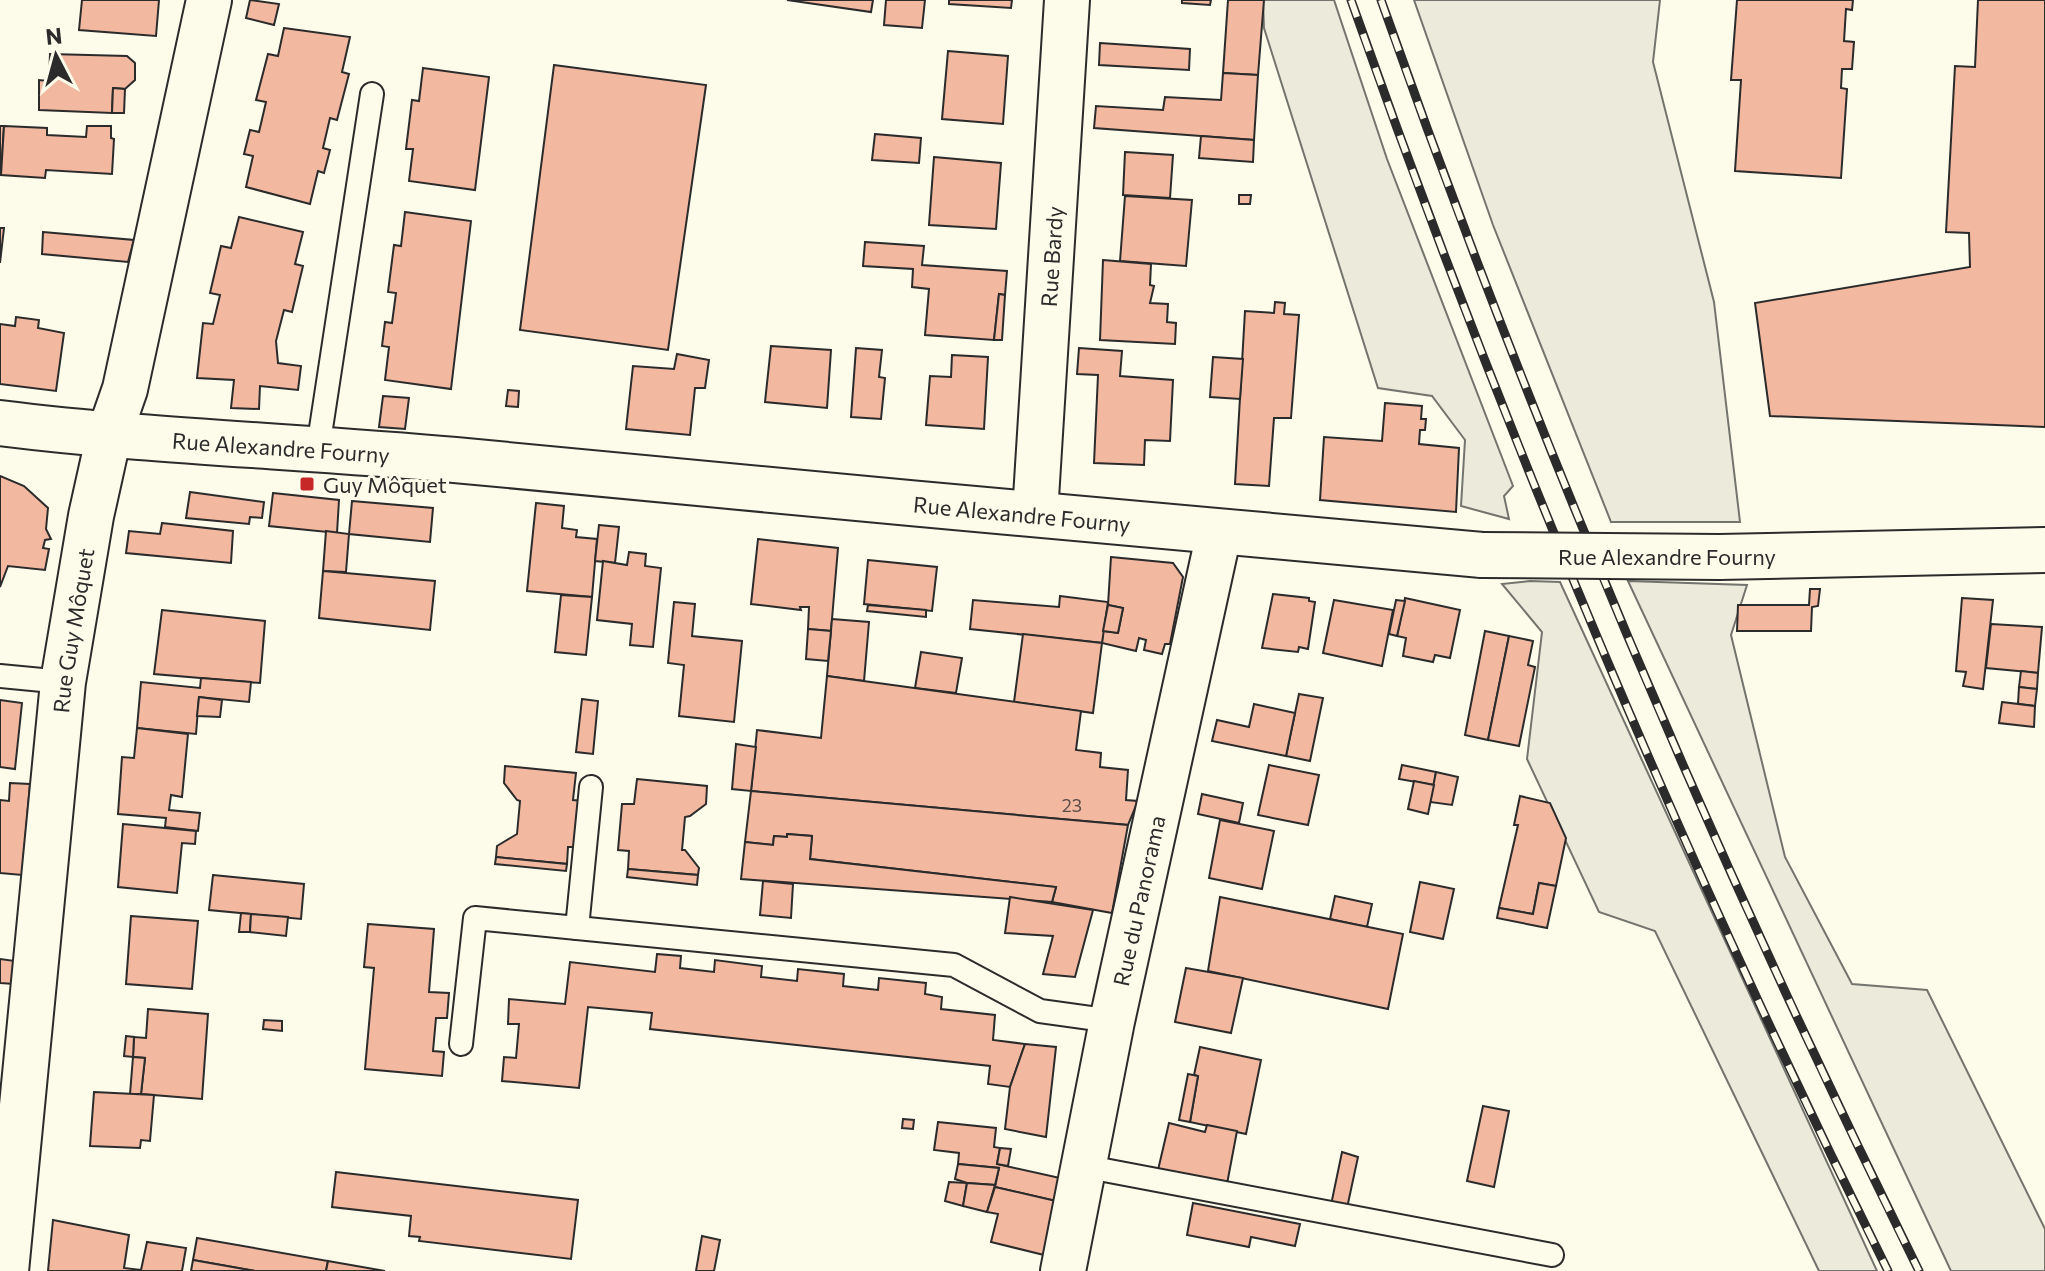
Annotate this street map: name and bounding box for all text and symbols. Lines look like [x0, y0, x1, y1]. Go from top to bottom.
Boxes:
north arrow [16, 16, 96, 96]
text: N [44, 21, 63, 50]
street label: Rue Bardy [1034, 205, 1068, 308]
street label: Rue Alexandre Fourny [171, 426, 391, 468]
place label: Guy Môquet [323, 471, 447, 498]
marker: Guy Môquet [298, 475, 316, 493]
street label: Rue Alexandre Fourny [912, 490, 1132, 537]
street label: Rue Alexandre Fourny [1558, 543, 1776, 570]
street label: Rue Guy Môquet [47, 546, 99, 714]
house number: 23 [1062, 794, 1082, 816]
street label: Rue du Panorama [1107, 813, 1170, 988]

